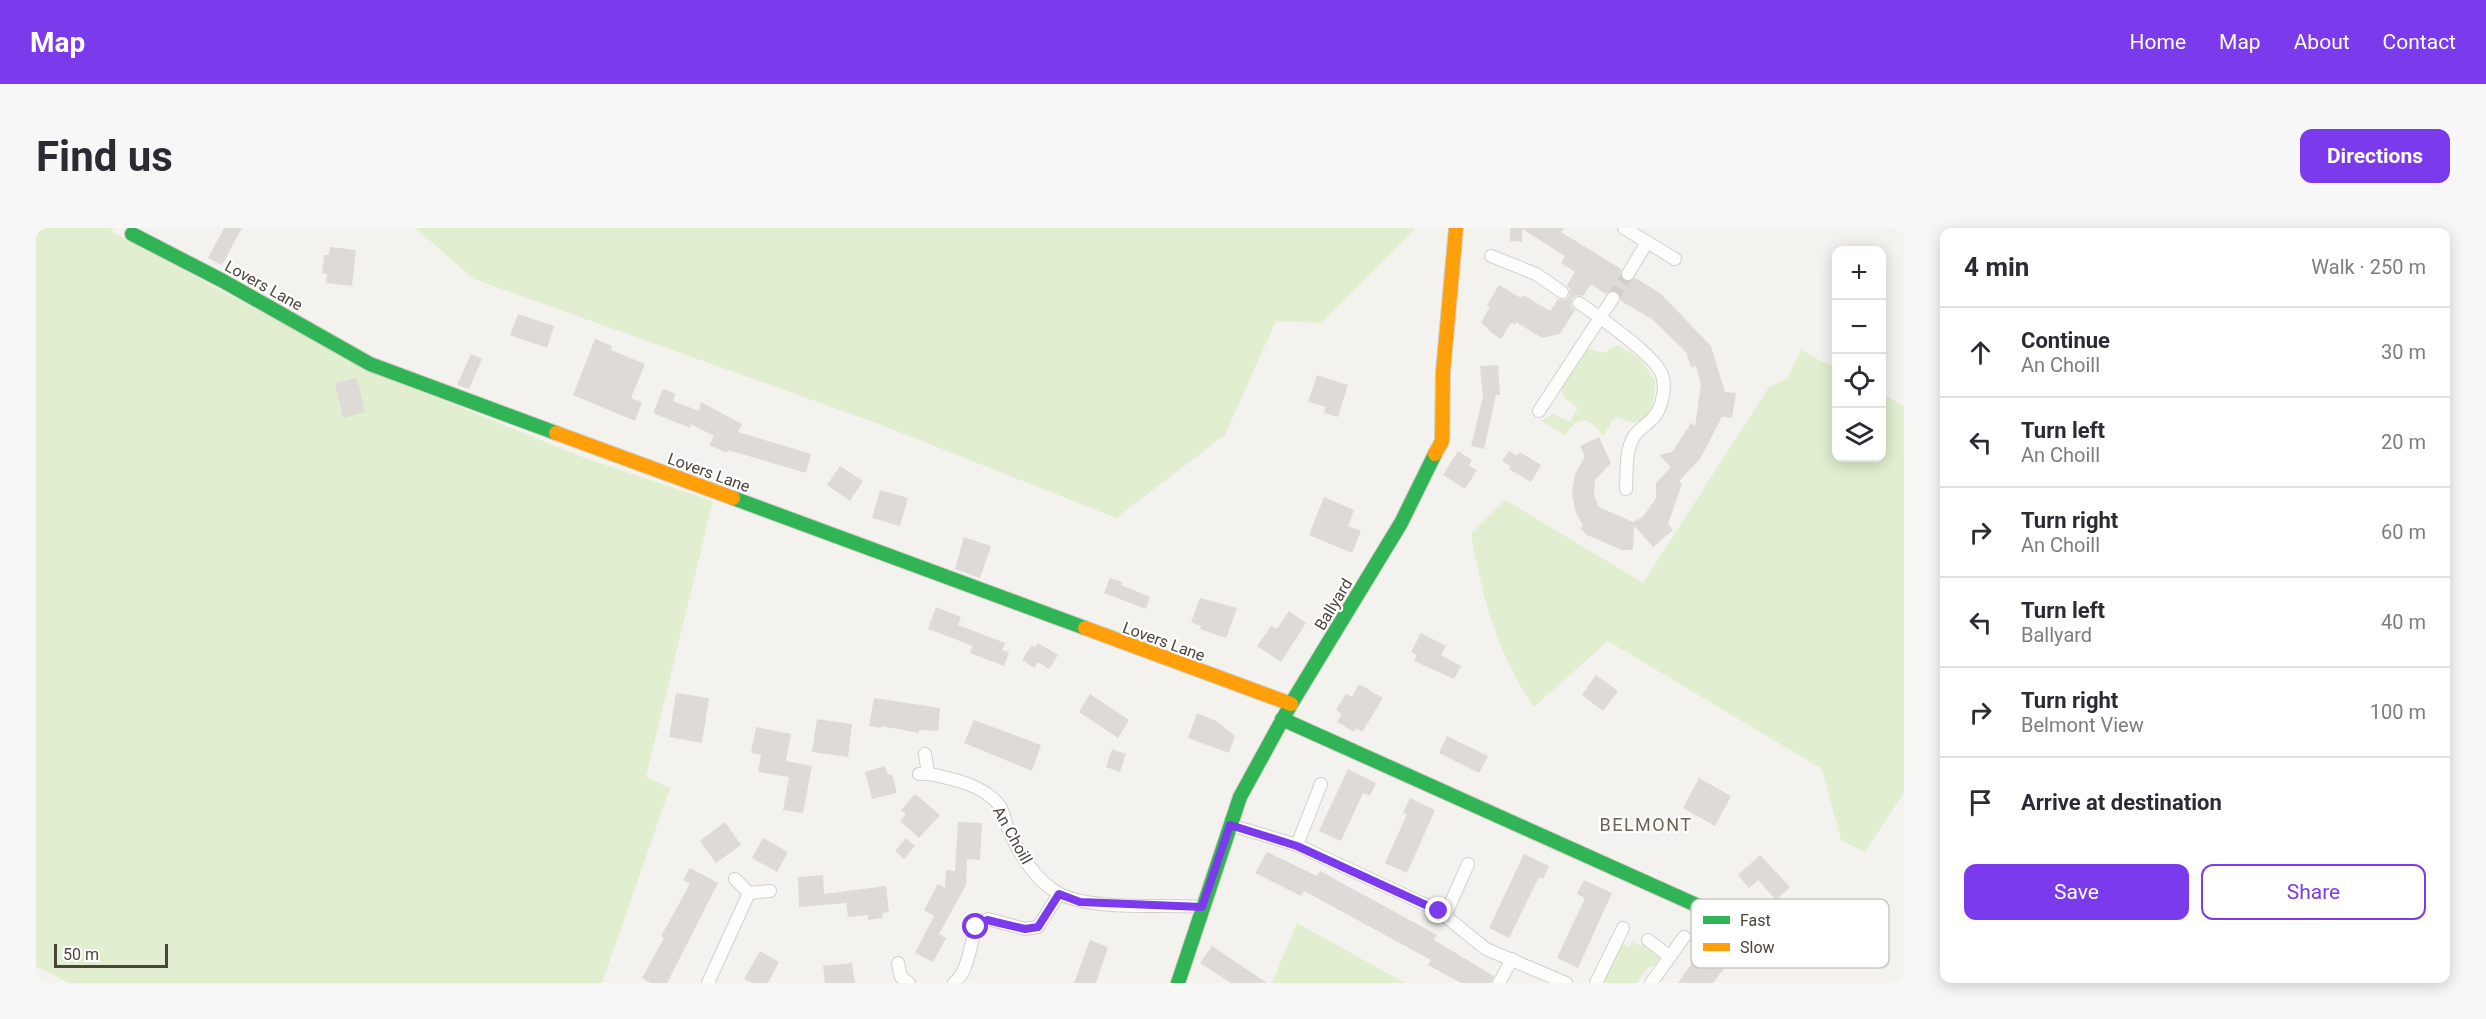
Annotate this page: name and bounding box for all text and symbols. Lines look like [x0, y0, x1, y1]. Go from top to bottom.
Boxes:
text: Map [30, 26, 85, 59]
text: Home [2130, 30, 2186, 54]
text: Map [2219, 30, 2261, 54]
text: About [2294, 30, 2350, 54]
text: Contact [2383, 30, 2456, 54]
button: Directions [2300, 129, 2450, 183]
text: Find us [36, 132, 173, 181]
map controls [1832, 246, 1886, 462]
button: + [1832, 246, 1886, 300]
text: 4 min [1964, 252, 2029, 282]
text: Walk · 250 m [2311, 255, 2426, 279]
street label: Lovers Lane [222, 256, 306, 315]
button: − [1832, 300, 1886, 354]
text: Continue [2021, 328, 2110, 353]
icon: ahead [1964, 336, 1997, 369]
text: 30 m [2381, 340, 2426, 364]
text: An Choill [2021, 353, 2100, 377]
button: locate [1832, 354, 1886, 408]
button: layers [1832, 408, 1886, 462]
text: Turn left [2021, 418, 2105, 443]
icon: left [1964, 426, 1997, 459]
text: 20 m [2381, 430, 2426, 454]
text: An Choill [2021, 443, 2100, 467]
street label: Lovers Lane [665, 449, 753, 496]
text: Turn right [2021, 508, 2118, 533]
icon: right [1964, 516, 1997, 549]
text: 60 m [2381, 520, 2426, 544]
text: An Choill [2021, 533, 2100, 557]
street label: Ballyard [1311, 575, 1356, 634]
text: Turn left [2021, 598, 2105, 623]
icon: left [1964, 606, 1997, 639]
text: 40 m [2381, 610, 2426, 634]
street label: Lovers Lane [1120, 618, 1208, 665]
text: Ballyard [2021, 623, 2092, 647]
text: Turn right [2021, 688, 2118, 713]
icon: right [1964, 696, 1997, 729]
text: 100 m [2370, 700, 2426, 724]
text: Belmont View [2021, 713, 2144, 737]
icon: arrive [1964, 786, 1997, 819]
text: Arrive at destination [2021, 790, 2222, 815]
street label: An Choill [989, 803, 1036, 868]
district label: BELMONT [1599, 814, 1693, 835]
button: Save [1964, 864, 2189, 920]
button: Share [2201, 864, 2426, 920]
route end [1425, 897, 1451, 923]
legend [1691, 899, 1889, 968]
text: Fast [1740, 911, 1771, 930]
route start [962, 913, 988, 939]
text: Slow [1740, 938, 1775, 957]
scale bar [54, 941, 168, 968]
text: 50 m [63, 945, 99, 964]

